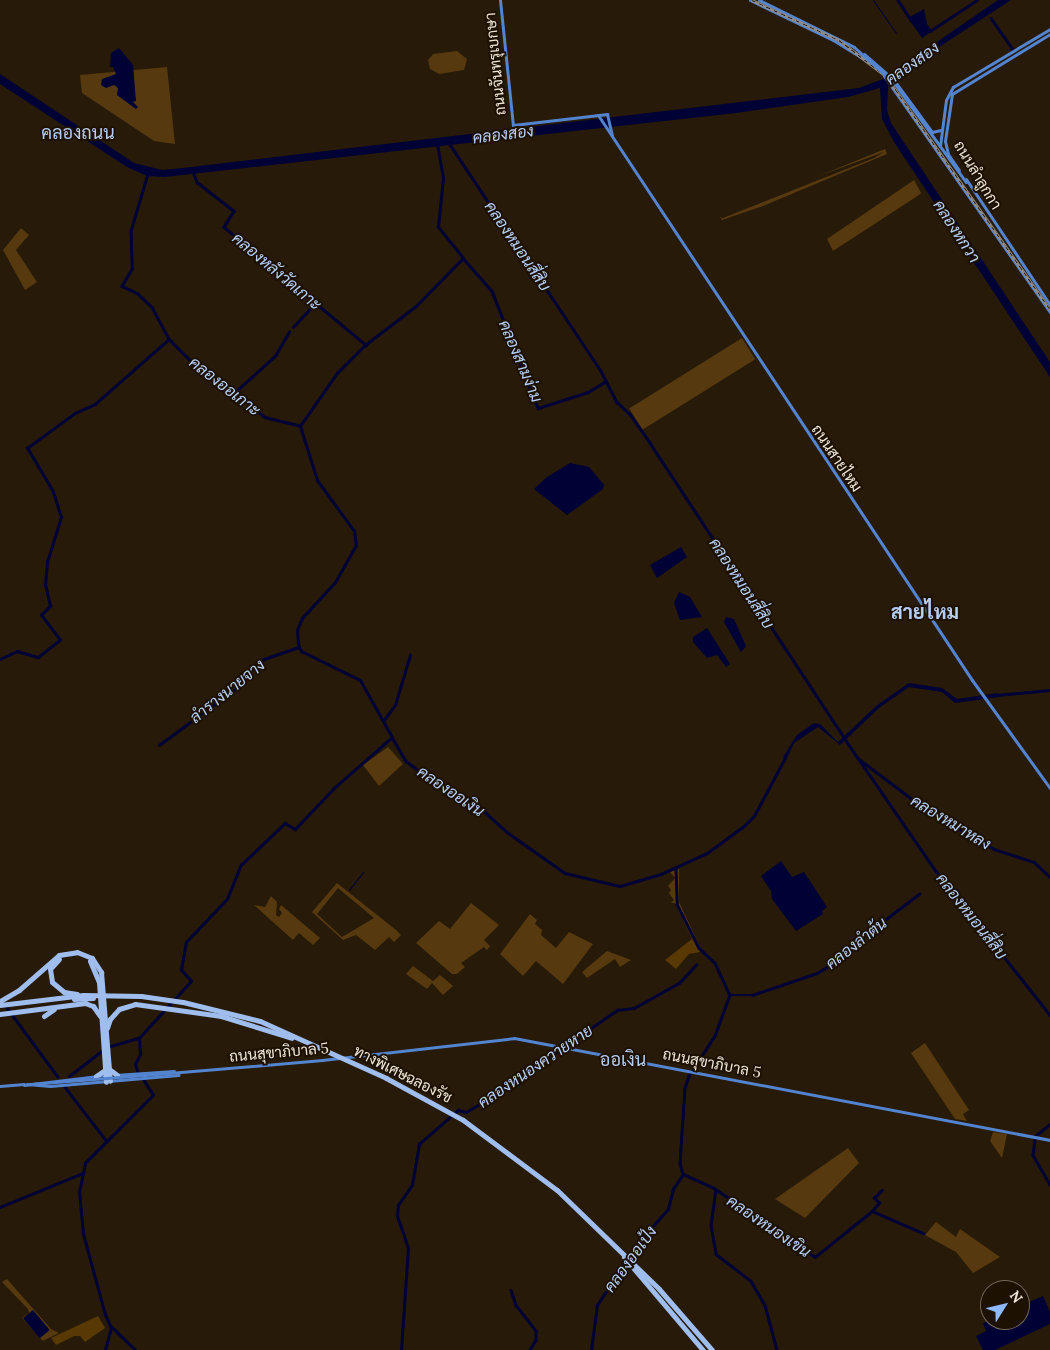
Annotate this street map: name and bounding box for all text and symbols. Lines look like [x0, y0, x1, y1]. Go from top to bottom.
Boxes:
street label: ถนนจันทรุเบกษา [481, 12, 509, 116]
water label: คลองสอง [881, 37, 943, 89]
water label: คลองสอง [471, 121, 535, 147]
district label: คลองถนน [41, 122, 115, 144]
street label: ถนนลำลูกกา [950, 137, 1006, 213]
water label: คลองหกวา [930, 196, 984, 266]
water label: คลองหมอนสี่สิบ [481, 198, 555, 294]
water label: คลองหลังวัดเกาะ [229, 228, 325, 314]
water label: คลองสามง่าม [495, 317, 547, 405]
water label: คลองออเกาะ [186, 352, 264, 420]
street label: ถนนสายไหม [808, 421, 866, 495]
water label: คลองหมอนสี่สิบ [706, 534, 778, 632]
district label: สายไหม [891, 599, 959, 623]
water label: ลำรางนายจาง [186, 655, 268, 727]
water label: คลองออเงิน [414, 762, 488, 820]
water label: คลองหมาหลง [907, 791, 995, 853]
water label: คลองหมอนสี่สิบ [932, 869, 1012, 963]
water label: คลองลำต้น [822, 913, 890, 973]
water label: คลองหนองควายหาย [474, 1020, 596, 1112]
street label: ถนนสุขาภิบาล 5 [229, 1039, 329, 1065]
street label: ทางพิเศษฉลองรัช [351, 1042, 455, 1106]
street label: ถนนสุขาภิบาล 5 [661, 1045, 763, 1081]
district label: ออเงิน [600, 1049, 646, 1071]
water label: คลองหนองเขิน [723, 1191, 815, 1261]
water label: คลองออเป้ง [600, 1222, 660, 1296]
north arrow [980, 1280, 1030, 1330]
text: N [1006, 1287, 1027, 1306]

